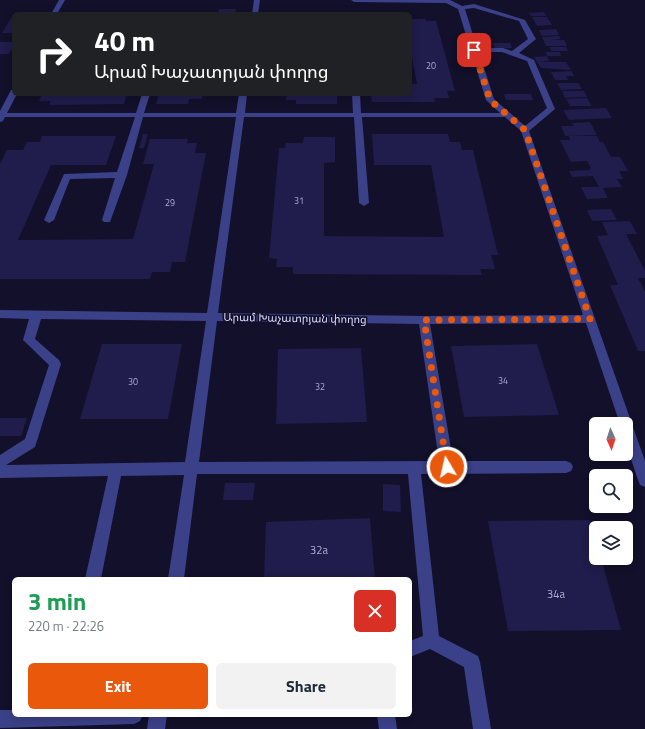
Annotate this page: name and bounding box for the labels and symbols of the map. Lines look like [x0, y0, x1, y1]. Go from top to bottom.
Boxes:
pin [457, 33, 491, 67]
house number: 20 [426, 59, 436, 72]
house number: 31 [294, 194, 304, 207]
house number: 29 [165, 196, 175, 209]
street label: Արամ Խաչատրյան փողոց [223, 309, 367, 327]
house number: 34 [498, 374, 508, 387]
house number: 30 [128, 375, 138, 388]
house number: 32 [315, 380, 325, 393]
north arrow [589, 417, 633, 461]
position arrow [426, 446, 468, 488]
house number: 32a [310, 542, 328, 558]
house number: 34a [547, 586, 565, 602]

